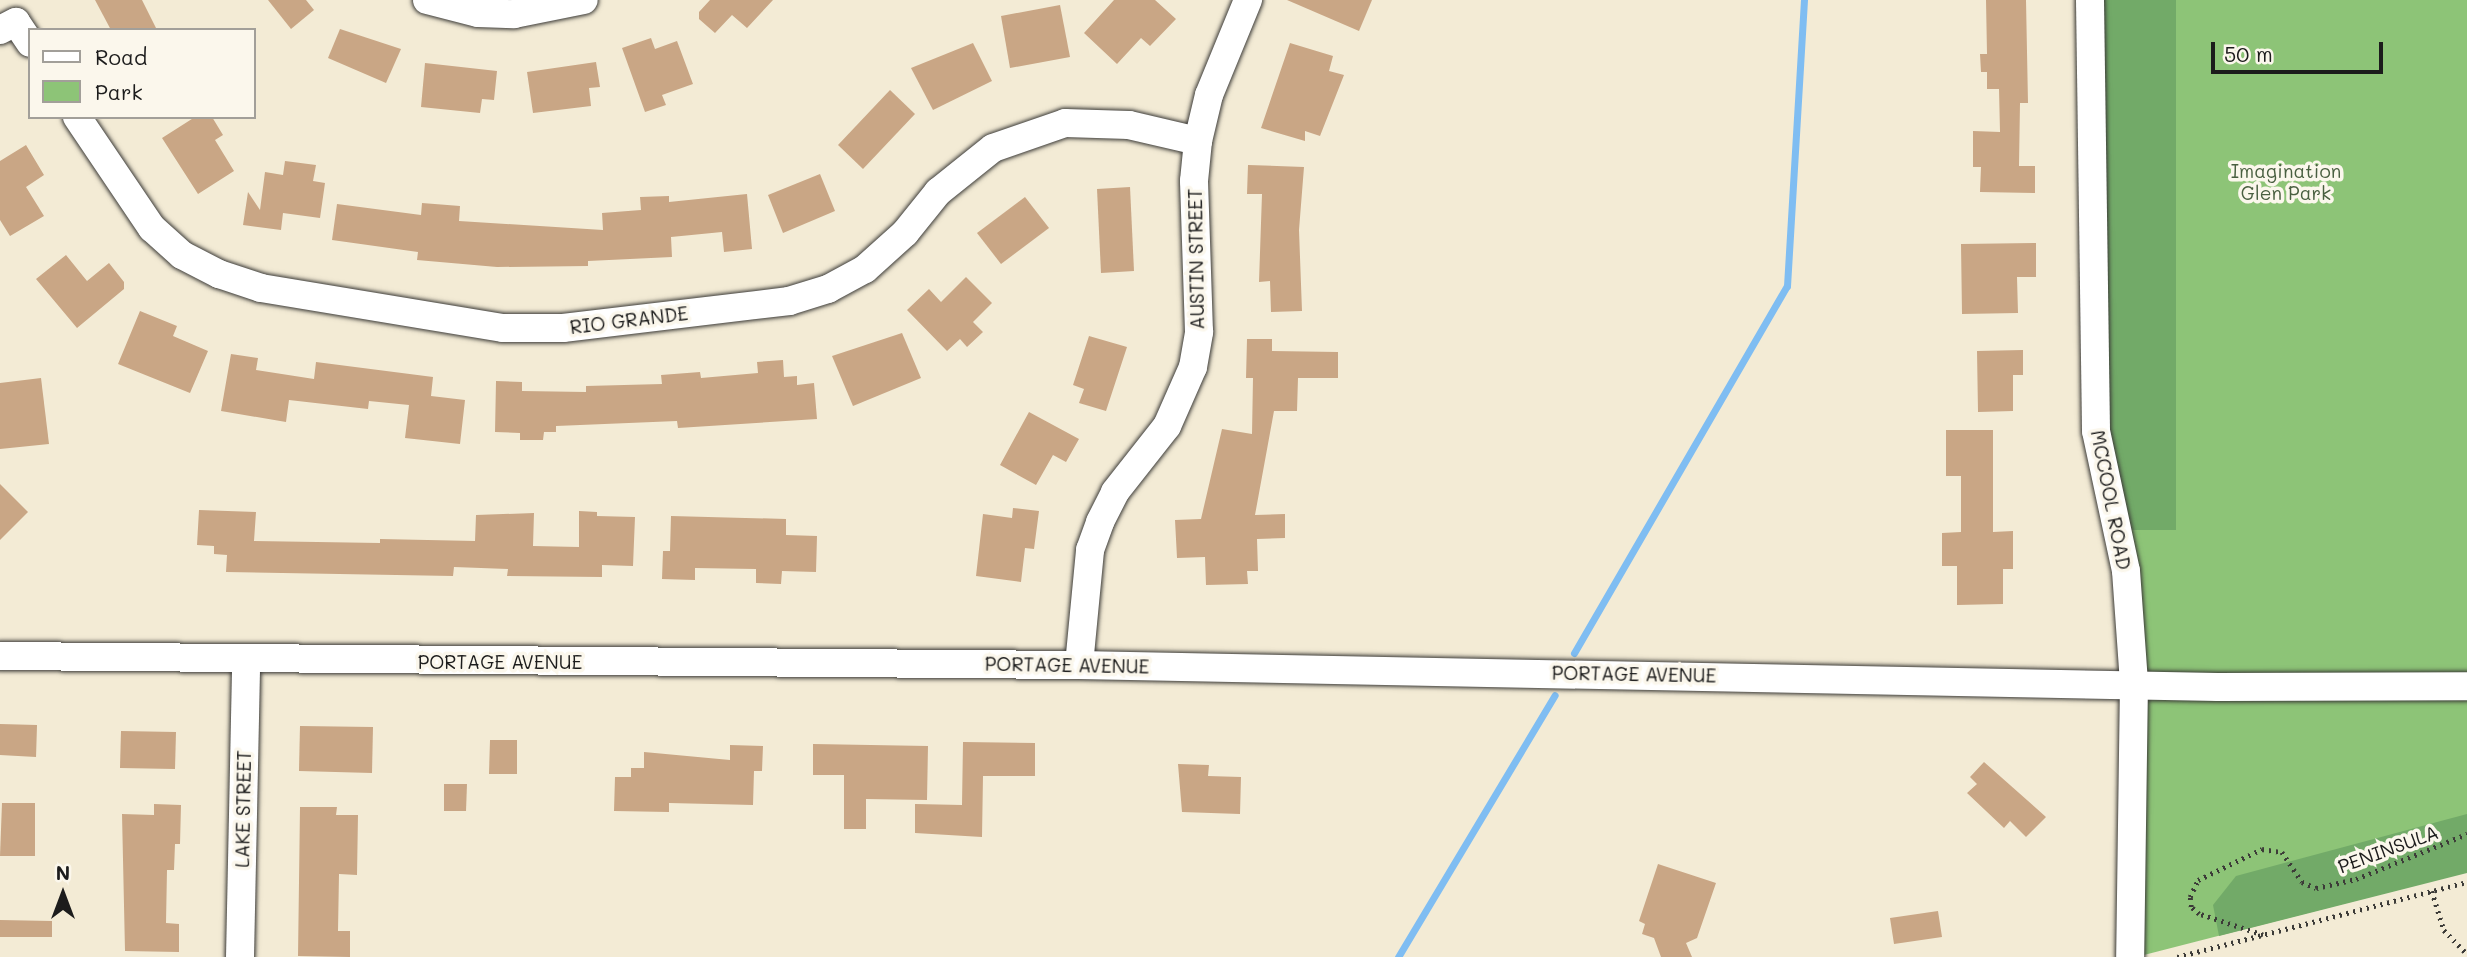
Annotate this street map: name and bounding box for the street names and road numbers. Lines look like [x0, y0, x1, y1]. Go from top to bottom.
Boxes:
street label: AUSTIN STREET [1183, 188, 1209, 330]
street label: RIO GRANDE [569, 301, 689, 339]
street label: MCCOOL ROAD [2086, 428, 2136, 572]
street label: PORTAGE AVENUE [418, 651, 582, 673]
street label: PORTAGE AVENUE [985, 652, 1149, 678]
street label: PORTAGE AVENUE [1552, 661, 1716, 687]
street label: LAKE STREET [231, 750, 255, 868]
street label: PENINSULA [2335, 820, 2441, 878]

